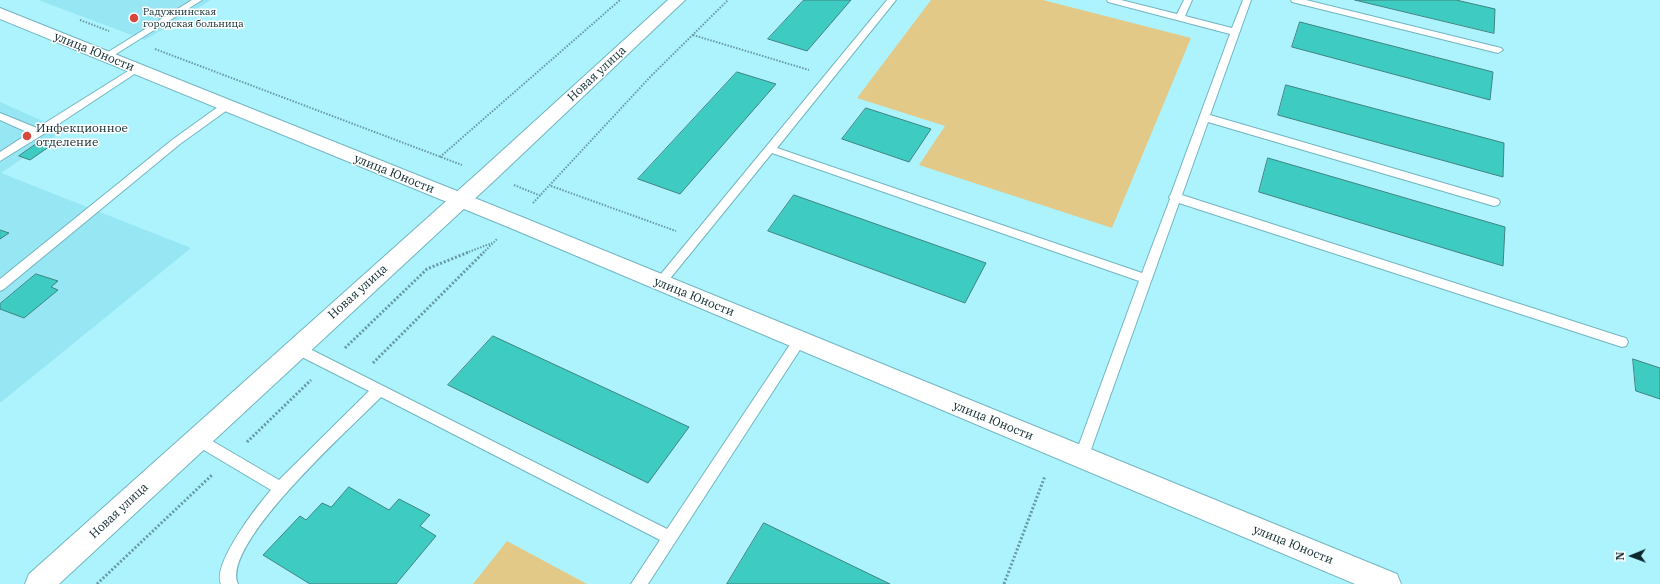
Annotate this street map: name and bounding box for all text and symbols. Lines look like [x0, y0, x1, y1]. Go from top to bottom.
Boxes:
place label: Радужнинская городская больница [143, 6, 244, 30]
marker: Радужнинская городская больница [128, 12, 140, 24]
street label: улица Юности [52, 29, 136, 75]
street label: Новая улица [565, 43, 629, 105]
place label: Инфекционное отделение [36, 122, 128, 150]
marker: Инфекционное отделение [21, 130, 33, 142]
street label: улица Юности [352, 151, 436, 197]
street label: Новая улица [325, 262, 391, 322]
street label: улица Юности [652, 274, 736, 320]
street label: улица Юности [951, 398, 1035, 444]
street label: Новая улица [87, 480, 151, 542]
street label: улица Юности [1251, 522, 1335, 568]
north arrow [1612, 536, 1652, 576]
text: N [1613, 552, 1627, 561]

